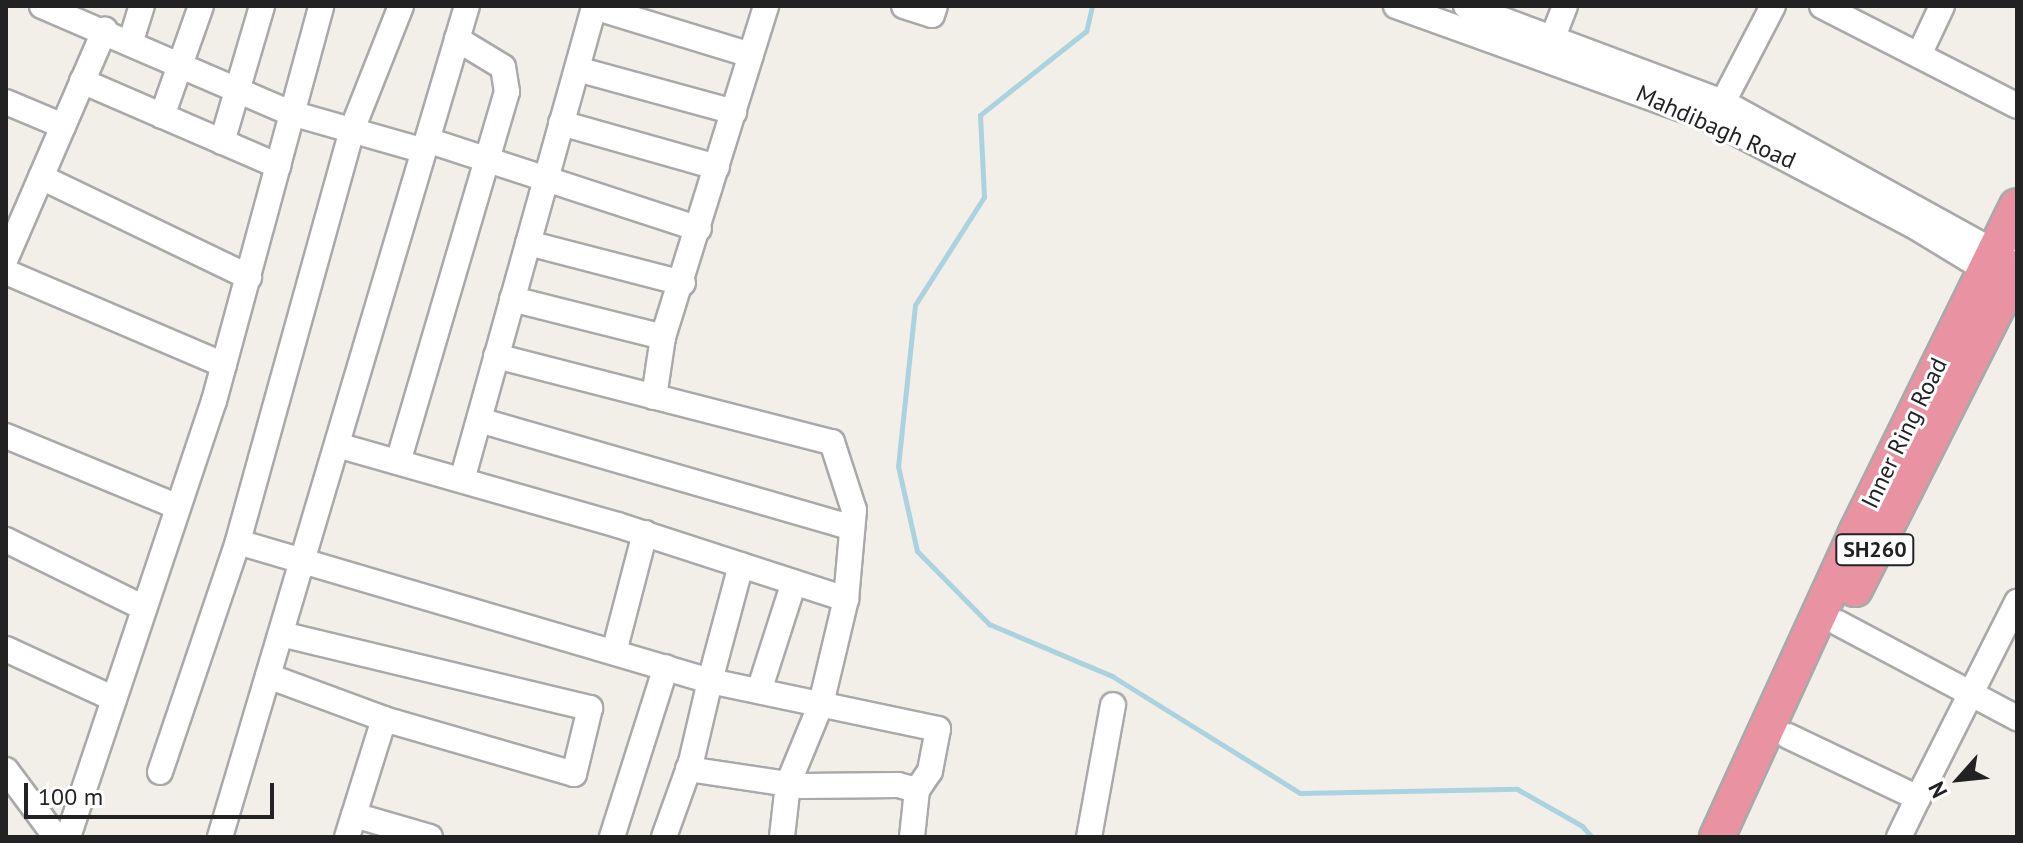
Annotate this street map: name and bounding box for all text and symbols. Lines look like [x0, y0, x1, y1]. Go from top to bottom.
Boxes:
street label: Mahdibagh Road [1632, 79, 1800, 175]
street label: Inner Ring Road [1855, 353, 1953, 513]
road number: SH260 [1835, 532, 1915, 568]
north arrow [1919, 739, 1999, 819]
scale bar [28, 767, 278, 817]
text: N [1922, 777, 1953, 803]
text: 100 m [38, 781, 103, 812]

